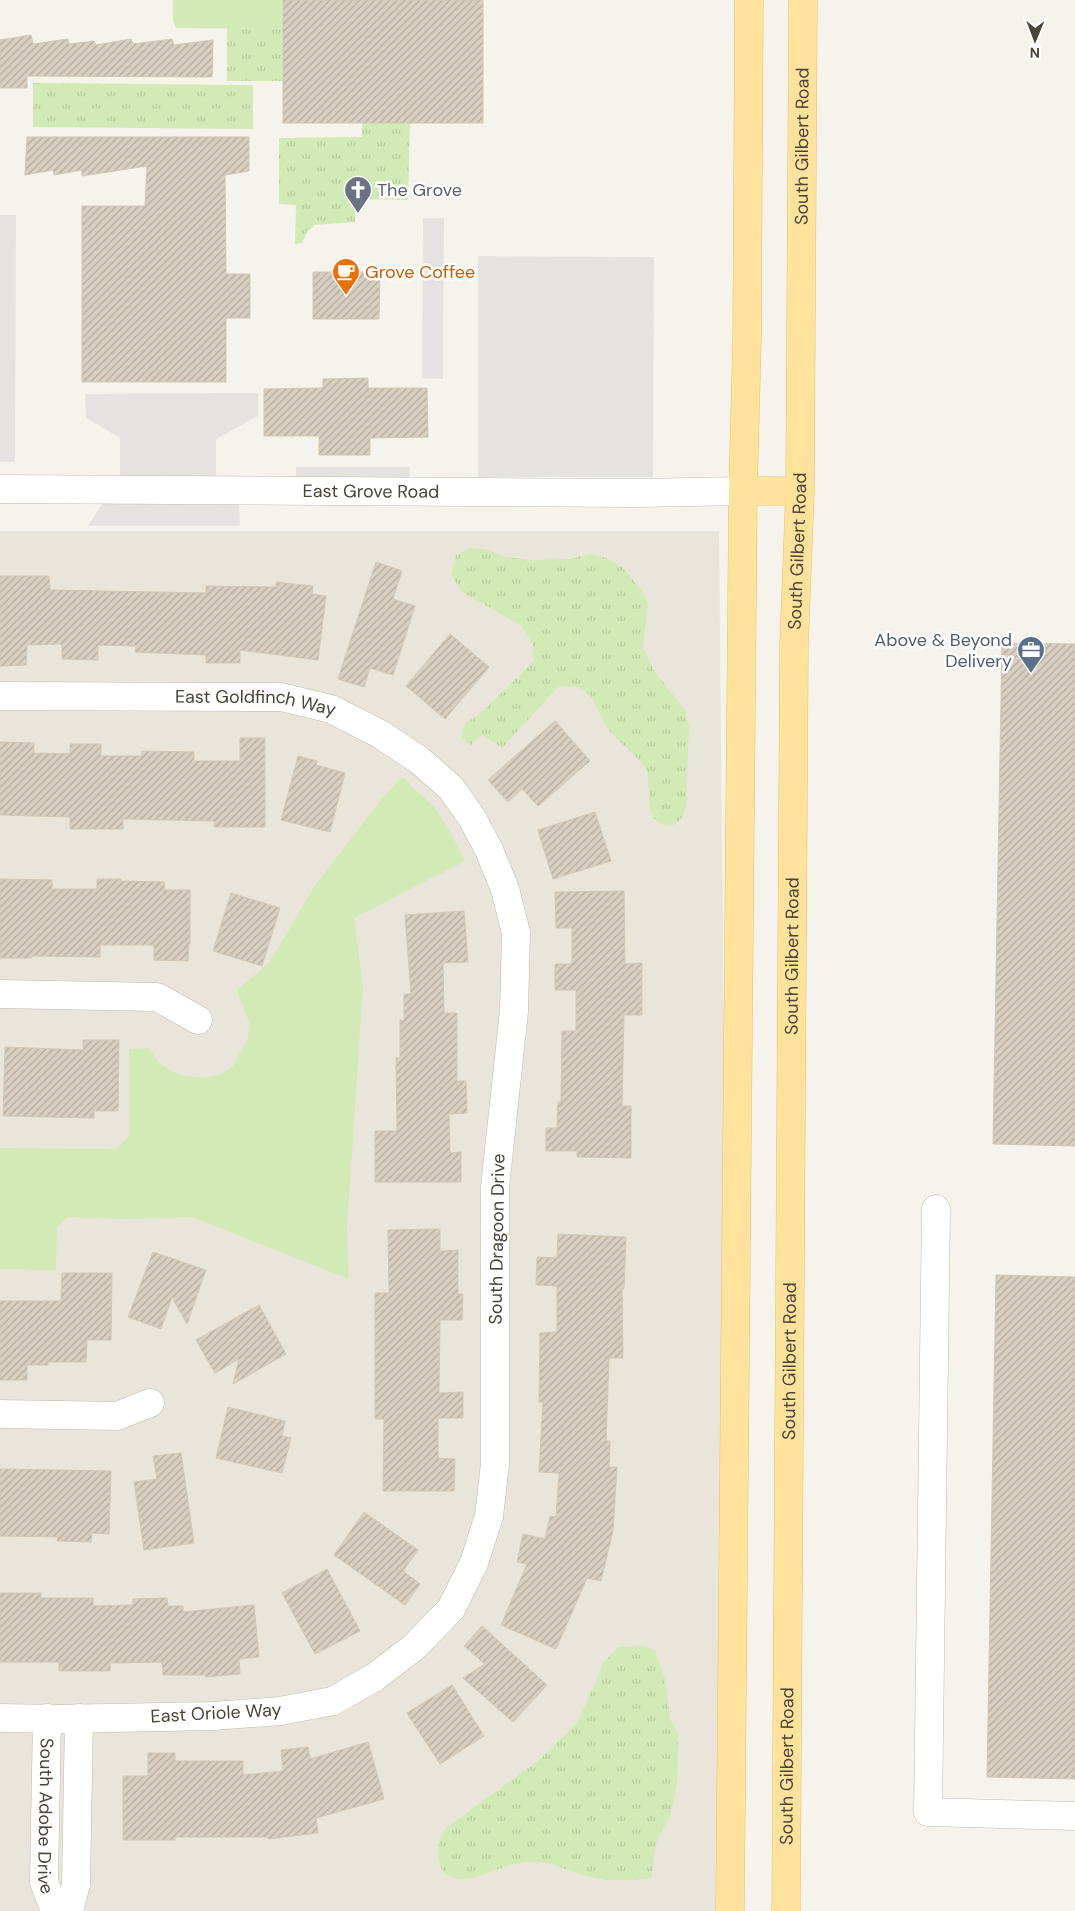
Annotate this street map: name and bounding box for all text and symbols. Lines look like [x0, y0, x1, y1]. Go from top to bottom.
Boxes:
north arrow [1010, 15, 1060, 65]
text: N [1030, 44, 1040, 62]
street label: South Gilbert Road [790, 67, 815, 225]
church icon: The Grove [343, 175, 373, 214]
place label: The Grove [377, 178, 462, 202]
cafe icon: Grove Coffee [331, 257, 361, 296]
place label: Grove Coffee [365, 260, 475, 284]
street label: South Gilbert Road [783, 472, 812, 630]
street label: East Grove Road [303, 479, 439, 504]
place label: Above & Beyond Delivery [874, 628, 1012, 673]
office icon: Above & Beyond Delivery [1016, 635, 1046, 674]
street label: East Goldfinch Way [175, 685, 338, 722]
street label: South Gilbert Road [780, 877, 805, 1035]
street label: South Dragoon Drive [484, 1153, 510, 1325]
street label: South Gilbert Road [777, 1282, 802, 1440]
street label: South Gilbert Road [774, 1687, 799, 1845]
street label: East Oriole Way [150, 1698, 282, 1728]
street label: South Adobe Drive [32, 1738, 59, 1898]

